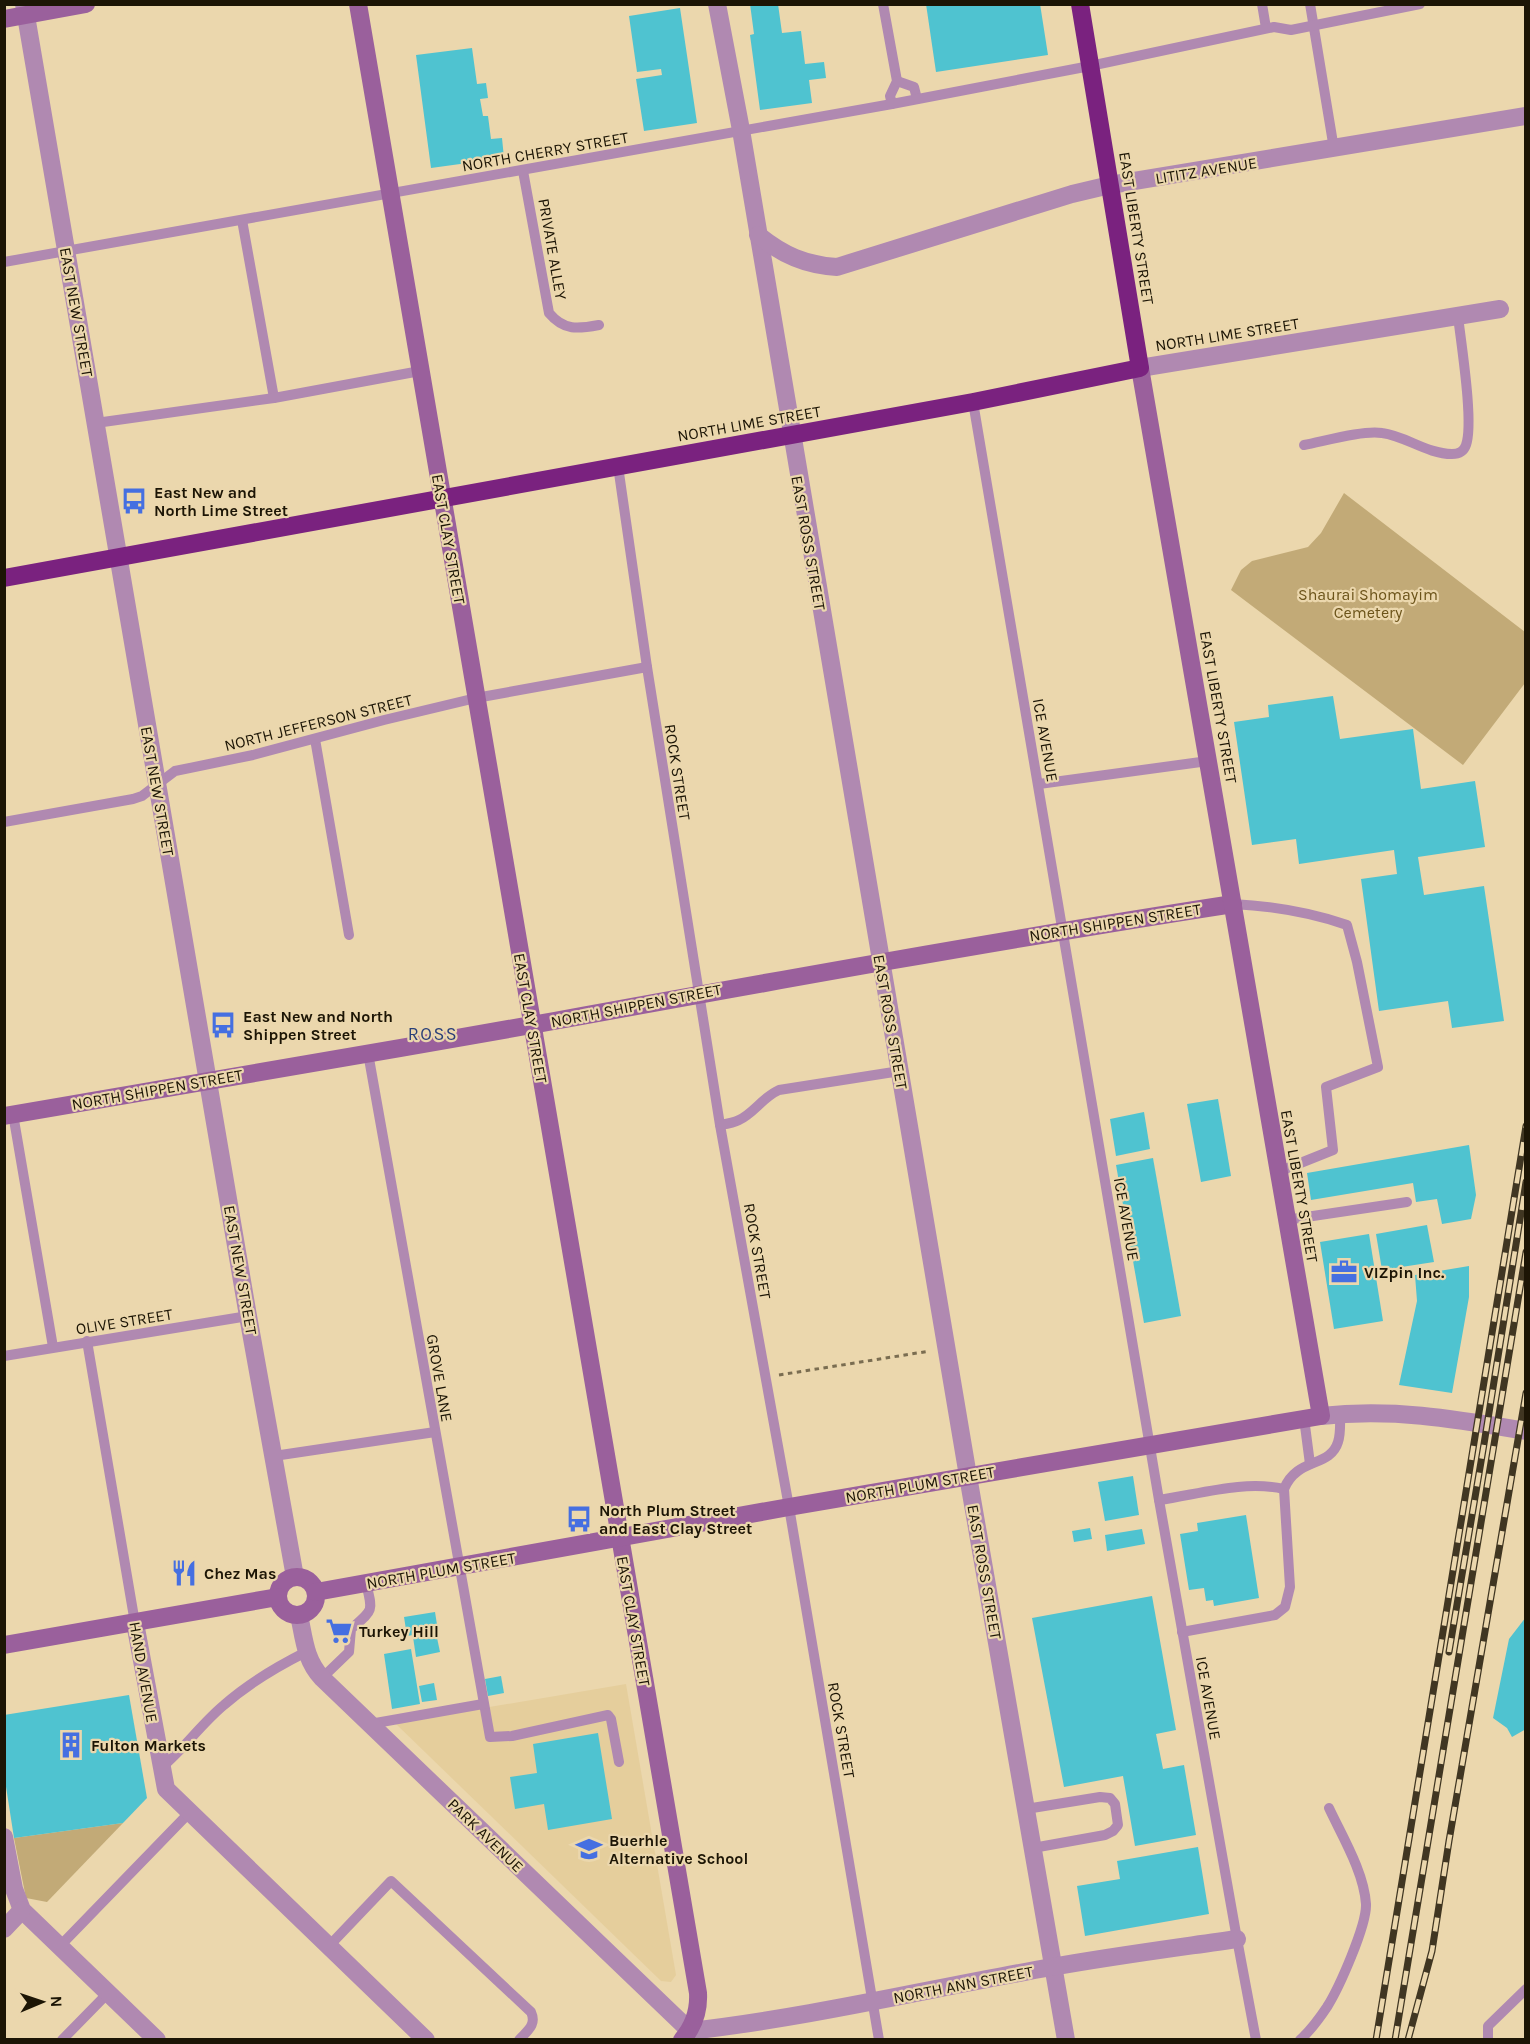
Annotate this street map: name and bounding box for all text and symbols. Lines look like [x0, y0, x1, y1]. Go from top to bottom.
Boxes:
street label: NORTH CHERRY STREET [460, 127, 630, 175]
street label: EAST LIBERTY STREET [1115, 150, 1158, 306]
street label: LITITZ AVENUE [1154, 153, 1258, 188]
street label: PRIVATE ALLEY [534, 197, 571, 302]
street label: EAST NEW STREET [56, 246, 97, 378]
street label: NORTH LIME STREET [1154, 314, 1300, 355]
street label: NORTH LIME STREET [676, 402, 822, 445]
street label: EAST CLAY STREET [428, 473, 469, 606]
street label: EAST ROSS STREET [787, 474, 830, 612]
place label: East New and North Lime Street [154, 483, 288, 520]
bus stop icon: East New and North Lime Street [119, 486, 149, 516]
park label: Shaurai Shomayim Cemetery [1298, 585, 1438, 622]
street label: EAST LIBERTY STREET [1196, 629, 1241, 785]
street label: NORTH JEFFERSON STREET [222, 690, 414, 755]
street label: ICE AVENUE [1029, 697, 1062, 783]
street label: ROCK STREET [661, 723, 694, 821]
street label: EAST NEW STREET [137, 725, 178, 857]
street label: NORTH SHIPPEN STREET [1028, 900, 1202, 945]
street label: EAST CLAY STREET [510, 952, 551, 1085]
street label: EAST ROSS STREET [869, 953, 912, 1091]
street label: NORTH SHIPPEN STREET [549, 980, 723, 1031]
place label: East New and North Shippen Street [243, 1007, 393, 1044]
bus stop icon: East New and North Shippen Street [208, 1010, 238, 1040]
district label: ROSS [408, 1023, 458, 1045]
street label: NORTH SHIPPEN STREET [70, 1065, 244, 1114]
street label: EAST LIBERTY STREET [1277, 1108, 1322, 1264]
street label: ICE AVENUE [1110, 1176, 1143, 1262]
street label: ROCK STREET [740, 1202, 775, 1300]
street label: EAST NEW STREET [220, 1204, 261, 1336]
office icon: VIZpin Inc. [1329, 1257, 1359, 1287]
place label: VIZpin Inc. [1364, 1263, 1445, 1282]
street label: OLIVE STREET [74, 1304, 174, 1339]
street label: GROVE LANE [422, 1333, 457, 1423]
street label: NORTH PLUM STREET [844, 1462, 996, 1507]
place label: North Plum Street and East Clay Street [599, 1501, 752, 1538]
street label: EAST ROSS STREET [963, 1503, 1006, 1641]
bus stop icon: North Plum Street and East Clay Street [564, 1504, 594, 1534]
street label: NORTH PLUM STREET [365, 1548, 517, 1593]
street label: EAST CLAY STREET [613, 1555, 654, 1688]
restaurant icon: Chez Mas [169, 1558, 199, 1588]
place label: Chez Mas [204, 1564, 276, 1583]
supermarket icon: Turkey Hill [324, 1616, 354, 1646]
street label: HAND AVENUE [125, 1620, 162, 1724]
place label: Turkey Hill [359, 1622, 439, 1641]
street label: ICE AVENUE [1192, 1655, 1225, 1741]
street label: ROCK STREET [824, 1681, 859, 1779]
building icon: Fulton Markets [56, 1730, 86, 1760]
place label: Fulton Markets [91, 1736, 206, 1755]
street label: PARK AVENUE [444, 1795, 527, 1876]
place label: Buerhle Alternative School [609, 1831, 748, 1868]
school or university icon: Buerhle Alternative School [574, 1834, 604, 1864]
street label: NORTH ANN STREET [892, 1962, 1035, 2007]
north arrow [12, 1972, 72, 2032]
text: N [47, 1995, 66, 2008]

